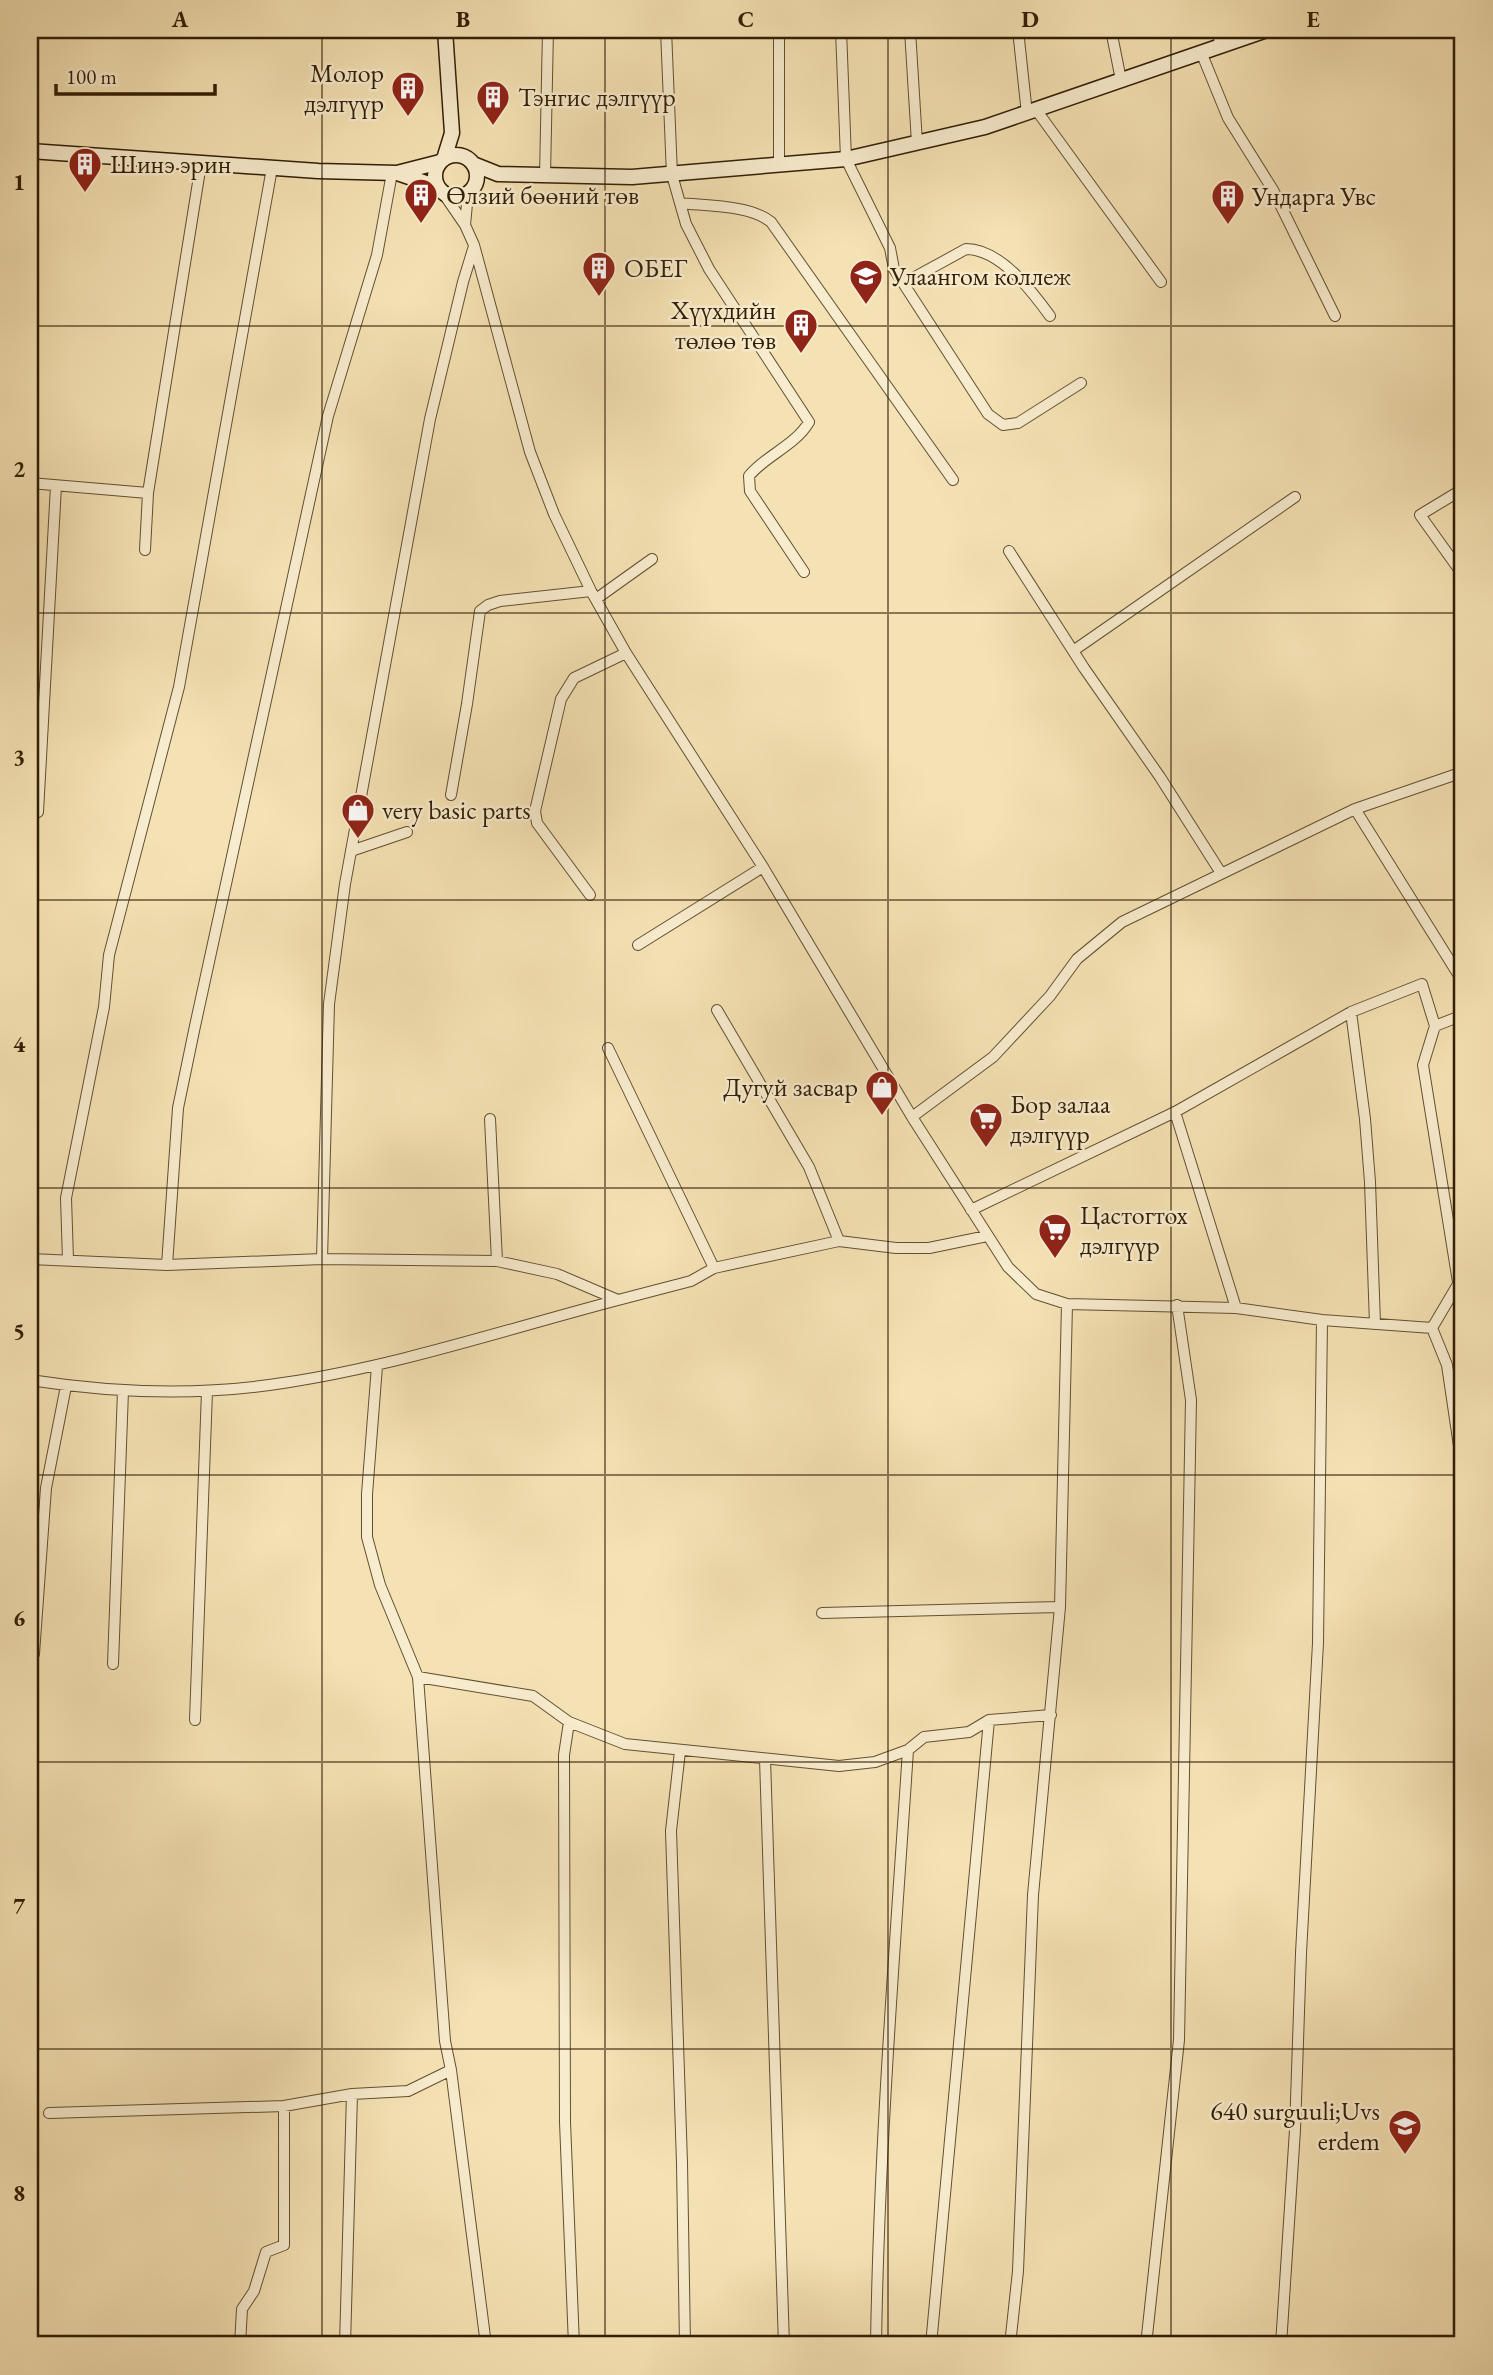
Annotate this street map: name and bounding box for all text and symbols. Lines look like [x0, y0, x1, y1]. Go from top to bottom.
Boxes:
text: A [171, 4, 189, 34]
text: B [456, 4, 470, 34]
text: C [738, 4, 754, 34]
text: D [1021, 4, 1039, 34]
text: E [1306, 4, 1320, 34]
scale bar [56, 52, 215, 96]
place label: Молор дэлгүүр [304, 56, 384, 120]
text: 100 m [66, 63, 117, 90]
building icon: Молор дэлгүүр [389, 69, 427, 118]
building icon: Тэнгис дэлгүүр [474, 78, 512, 127]
place label: Тэнгис дэлгүүр [518, 80, 676, 114]
building icon: Шинэ эрин [66, 145, 104, 194]
place label: Шинэ эрин [110, 147, 231, 181]
text: 1 [13, 167, 25, 197]
building icon: Өлзий бөөний төв [402, 176, 440, 225]
building icon: Ундарга Увс [1209, 177, 1247, 226]
place label: Өлзий бөөний төв [446, 178, 639, 212]
place label: Ундарга Увс [1251, 179, 1376, 213]
building icon: ОБЕГ [580, 249, 618, 298]
place label: ОБЕГ [624, 251, 688, 285]
school or university icon: Улаангом коллеж [847, 257, 885, 306]
place label: Улаангом коллеж [889, 259, 1071, 293]
place label: Хүүхдийн төлөө төв [670, 293, 776, 357]
building icon: Хүүхдийн төлөө төв [782, 306, 820, 355]
text: 2 [13, 454, 25, 484]
text: 3 [13, 742, 25, 772]
shop icon: very basic parts [339, 791, 377, 840]
place label: very basic parts [382, 793, 531, 827]
text: 4 [13, 1029, 26, 1059]
shop icon: Дугуй засвар [863, 1068, 901, 1117]
place label: Дугуй засвар [723, 1070, 858, 1104]
place label: Бор залаа дэлгүүр [1010, 1087, 1111, 1151]
supermarket icon: Бор залаа дэлгүүр [967, 1100, 1005, 1149]
place label: Цастогтох дэлгүүр [1080, 1198, 1189, 1262]
supermarket icon: Цастогтох дэлгүүр [1036, 1211, 1074, 1260]
text: 5 [13, 1316, 25, 1346]
text: 6 [13, 1603, 25, 1633]
text: 7 [13, 1891, 26, 1921]
place label: 640 surguuli;Uvs erdem [1210, 2094, 1380, 2158]
school or university icon: 640 surguuli;Uvs erdem [1386, 2107, 1424, 2156]
text: 8 [13, 2178, 25, 2208]

